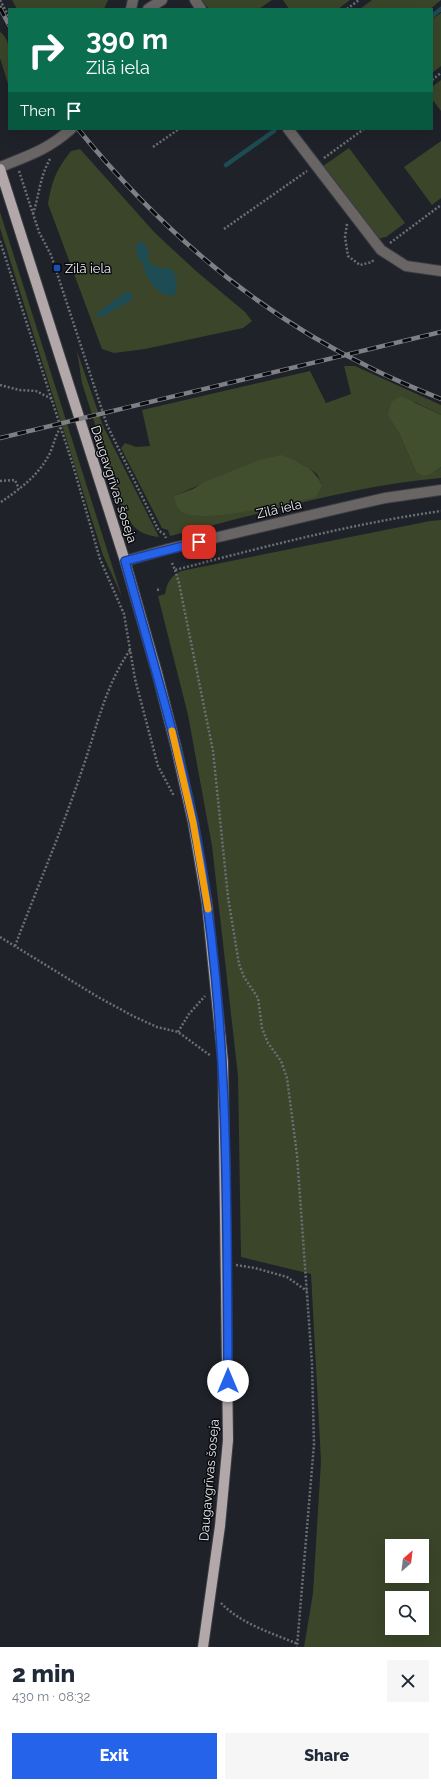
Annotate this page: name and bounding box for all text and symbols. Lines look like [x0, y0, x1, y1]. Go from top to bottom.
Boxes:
text: 390 m [86, 23, 168, 56]
icon: right [20, 24, 72, 76]
text: Zilā iela [86, 57, 150, 78]
icon: arrive [63, 100, 85, 122]
text: Then [20, 102, 55, 120]
place label: Zilā iela [65, 261, 111, 276]
marker: Zilā iela [52, 263, 62, 273]
street label: Daugavgrīvas šoseja [88, 423, 140, 545]
street label: Zilā iela [255, 497, 303, 521]
pin [182, 525, 216, 559]
icon: arrive [188, 531, 210, 553]
position arrow [207, 1360, 249, 1402]
street label: Daugavgrīvas šoseja [196, 1418, 222, 1542]
north arrow [385, 1539, 429, 1583]
map controls [385, 1539, 429, 1635]
button: search [385, 1591, 429, 1635]
text: 2 min [12, 1659, 75, 1688]
button: close [387, 1660, 429, 1702]
text: 430 m · 08:32 [12, 1689, 90, 1704]
button: Exit [12, 1733, 217, 1779]
button: Share [225, 1733, 429, 1779]

